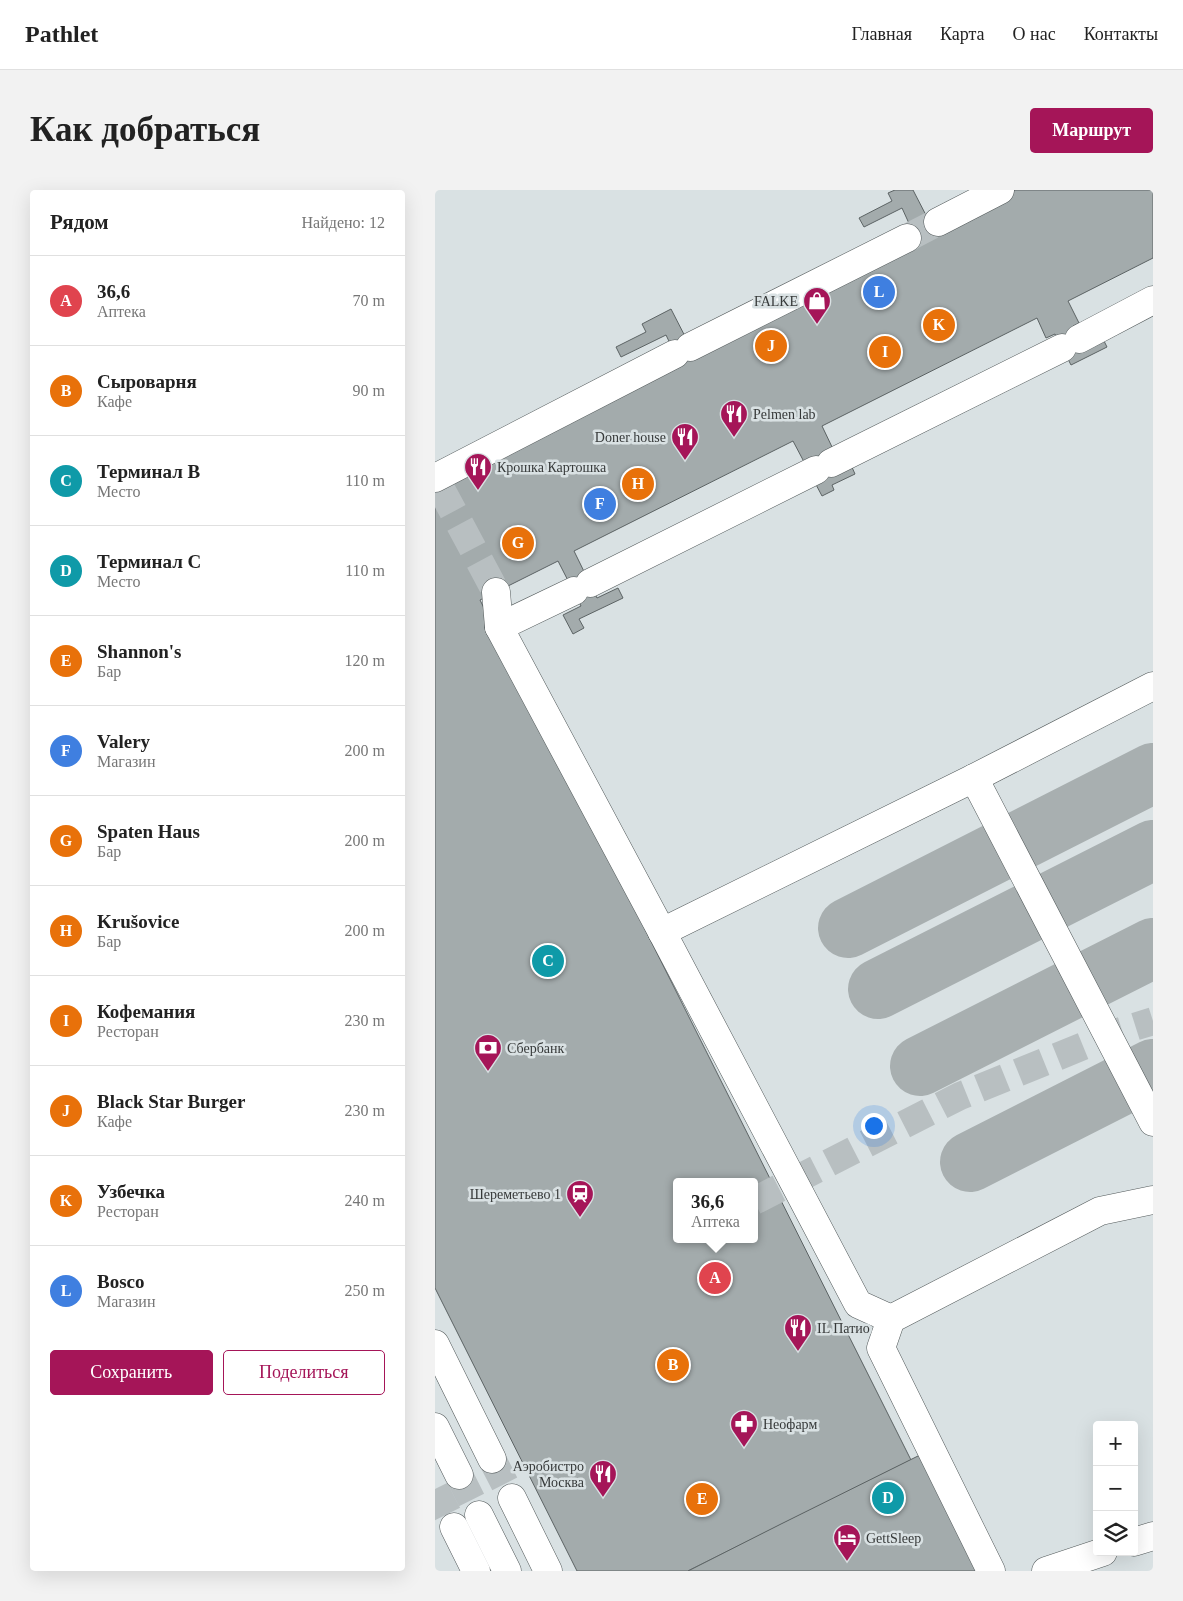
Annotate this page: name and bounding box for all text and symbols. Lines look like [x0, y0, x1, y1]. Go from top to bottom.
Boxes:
text: Pathlet [25, 21, 98, 47]
text: Главная [852, 24, 912, 44]
text: Карта [940, 24, 985, 44]
text: О нас [1013, 24, 1056, 44]
text: Контакты [1084, 24, 1158, 44]
button: Маршрут [1030, 108, 1153, 153]
text: Как добраться [30, 110, 260, 149]
text: Рядом [50, 210, 109, 234]
text: Найдено: 12 [302, 214, 385, 231]
pin: L [863, 273, 895, 311]
text: 36,6 [97, 281, 130, 302]
shop icon: FALKE [802, 286, 832, 325]
text: A [60, 292, 72, 309]
text: 70 m [353, 292, 385, 309]
place label: FALKE [754, 294, 798, 309]
text: Аптека [97, 303, 146, 320]
pin: K [923, 306, 955, 344]
pin: J [755, 327, 787, 365]
pin: I [869, 333, 901, 371]
text: Сыроварня [97, 371, 197, 392]
text: B [61, 382, 71, 399]
text: 90 m [353, 382, 385, 399]
text: Кафе [97, 393, 132, 410]
restaurant icon: Pelmen lab [719, 399, 749, 438]
place label: Pelmen lab [753, 407, 816, 422]
restaurant icon: Doner house [670, 422, 700, 461]
place label: Doner house [595, 430, 666, 445]
restaurant icon: Крошка Картошка [463, 452, 493, 491]
place label: Крошка Картошка [497, 460, 607, 475]
text: Терминал B [97, 461, 200, 482]
pin: H [622, 465, 654, 503]
text: C [60, 472, 72, 489]
text: 110 m [345, 472, 385, 489]
text: Место [97, 483, 140, 500]
pin: F [584, 485, 616, 523]
pin: G [502, 524, 534, 562]
text: Терминал C [97, 551, 201, 572]
text: D [60, 562, 72, 579]
text: 110 m [345, 562, 385, 579]
text: Место [97, 573, 140, 590]
text: Shannon's [97, 641, 182, 662]
text: E [61, 652, 71, 669]
text: 120 m [345, 652, 385, 669]
text: Бар [97, 663, 121, 680]
text: Valery [97, 731, 150, 752]
text: F [61, 742, 71, 759]
text: 200 m [345, 742, 385, 759]
text: Магазин [97, 753, 155, 770]
text: Spaten Haus [97, 821, 200, 842]
text: G [60, 832, 72, 849]
text: 200 m [345, 832, 385, 849]
text: Бар [97, 843, 121, 860]
text: Krušovice [97, 911, 179, 932]
text: H [60, 922, 72, 939]
text: 200 m [345, 922, 385, 939]
text: Бар [97, 933, 121, 950]
pin: C [532, 942, 564, 980]
text: Кофемания [97, 1001, 195, 1022]
text: I [63, 1012, 69, 1029]
text: 230 m [345, 1012, 385, 1029]
text: Ресторан [97, 1023, 159, 1040]
bank icon: Сбербанк [473, 1033, 503, 1072]
place label: Сбербанк [507, 1041, 564, 1056]
text: Black Star Burger [97, 1091, 245, 1112]
text: J [62, 1102, 70, 1119]
text: 230 m [345, 1102, 385, 1119]
text: Кафе [97, 1113, 132, 1130]
your location [861, 1113, 887, 1139]
popup [673, 1178, 758, 1243]
station icon: Шереметьево 1 [565, 1179, 595, 1218]
text: Узбечка [97, 1181, 165, 1202]
place label: Шереметьево 1 [470, 1187, 561, 1202]
text: 36,6 [691, 1191, 724, 1212]
text: K [60, 1192, 72, 1209]
text: 240 m [345, 1192, 385, 1209]
text: Ресторан [97, 1203, 159, 1220]
text: Аптека [691, 1213, 740, 1230]
pin: A [699, 1259, 731, 1297]
text: Bosco [97, 1271, 145, 1292]
text: L [61, 1282, 71, 1299]
text: 250 m [345, 1282, 385, 1299]
text: Магазин [97, 1293, 155, 1310]
restaurant icon: IL Патио [783, 1313, 813, 1352]
place label: IL Патио [817, 1321, 870, 1336]
pin: B [657, 1346, 689, 1384]
button: Сохранить [50, 1350, 213, 1395]
button: Поделиться [223, 1350, 385, 1395]
pharmacy icon: Неофарм [729, 1409, 759, 1448]
place label: Неофарм [763, 1417, 817, 1432]
map controls [1093, 1421, 1138, 1556]
button: + [1093, 1421, 1138, 1466]
place label: Аэробистро Москва [513, 1459, 585, 1490]
restaurant icon: Аэробистро Москва [588, 1459, 618, 1498]
button: − [1093, 1466, 1138, 1511]
pin: D [872, 1479, 904, 1517]
pin: E [686, 1480, 718, 1518]
button: layers [1093, 1511, 1138, 1556]
hotel icon: GettSleep [832, 1523, 862, 1562]
place label: GettSleep [866, 1531, 921, 1546]

